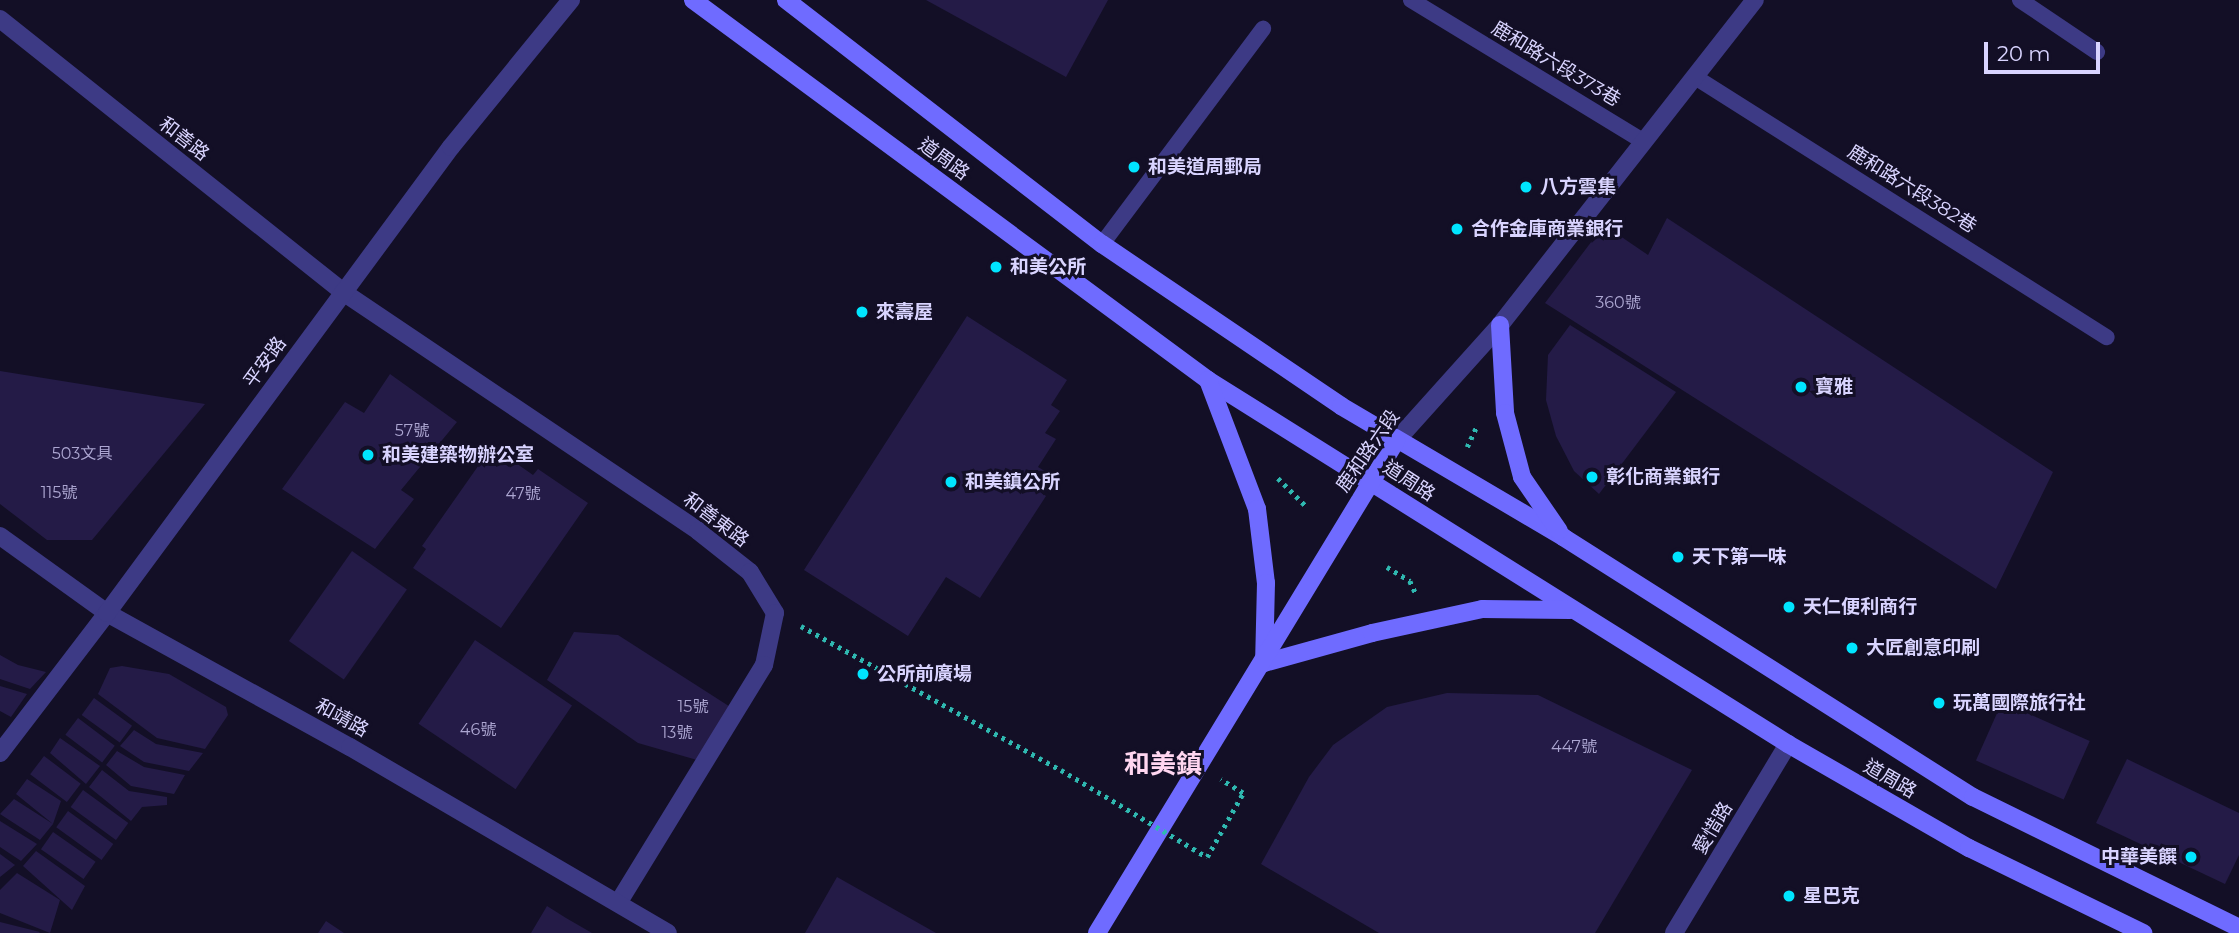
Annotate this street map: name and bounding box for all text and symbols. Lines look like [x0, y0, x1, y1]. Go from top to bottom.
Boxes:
street label: 鹿和路六段373巷 [1487, 17, 1625, 111]
scale bar [1987, 28, 2102, 72]
text: 20 m [1997, 41, 2051, 66]
street label: 和善路 [155, 112, 213, 166]
street label: 道周路 [914, 133, 974, 185]
street label: 鹿和路六段382巷 [1843, 140, 1981, 238]
place label: 和美道周郵局 [1148, 156, 1262, 178]
marker: 和美道周郵局 [1126, 159, 1142, 175]
place label: 八方雲集 [1540, 176, 1616, 198]
marker: 八方雲集 [1518, 179, 1534, 195]
place label: 合作金庫商業銀行 [1471, 218, 1623, 240]
marker: 合作金庫商業銀行 [1449, 221, 1465, 237]
place label: 和美公所 [1010, 256, 1086, 278]
marker: 和美公所 [988, 259, 1004, 275]
house number: 360號 [1595, 293, 1641, 313]
place label: 來壽屋 [876, 301, 933, 323]
marker: 來壽屋 [854, 304, 870, 320]
street label: 平安路 [239, 332, 291, 392]
place label: 寶雅 [1815, 376, 1853, 398]
marker: 寶雅 [1793, 379, 1809, 395]
street label: 鹿和路六段 [1331, 406, 1405, 496]
house number: 57號 [395, 421, 429, 441]
house number: 503文具 [52, 444, 112, 464]
place label: 和美建築物辦公室 [382, 444, 534, 466]
marker: 和美建築物辦公室 [360, 447, 376, 463]
street label: 道周路 [1379, 456, 1439, 506]
place label: 彰化商業銀行 [1606, 466, 1720, 488]
marker: 彰化商業銀行 [1584, 469, 1600, 485]
place label: 和美鎮公所 [965, 471, 1060, 493]
marker: 和美鎮公所 [943, 474, 959, 490]
house number: 115號 [41, 483, 77, 503]
house number: 47號 [505, 484, 541, 504]
street label: 和善東路 [679, 488, 753, 552]
place label: 天下第一味 [1692, 546, 1787, 568]
marker: 天下第一味 [1670, 549, 1686, 565]
place label: 天仁便利商行 [1803, 596, 1917, 618]
marker: 天仁便利商行 [1781, 599, 1797, 615]
place label: 大匠創意印刷 [1866, 637, 1980, 659]
marker: 大匠創意印刷 [1844, 640, 1860, 656]
place label: 公所前廣場 [877, 663, 972, 685]
marker: 公所前廣場 [855, 666, 871, 682]
place label: 玩萬國際旅行社 [1953, 692, 2086, 714]
street label: 和靖路 [312, 694, 372, 742]
marker: 玩萬國際旅行社 [1931, 695, 1947, 711]
house number: 15號 [678, 697, 708, 717]
house number: 46號 [460, 720, 496, 740]
house number: 13號 [662, 723, 692, 743]
house number: 447號 [1551, 737, 1597, 757]
district label: 和美鎮 [1124, 749, 1202, 781]
street label: 道周路 [1860, 755, 1920, 803]
street label: 愛惜路 [1689, 798, 1737, 858]
place label: 中華美饌 [2101, 846, 2177, 868]
marker: 中華美饌 [2183, 849, 2199, 865]
place label: 星巴克 [1803, 885, 1860, 907]
marker: 星巴克 [1781, 888, 1797, 904]

